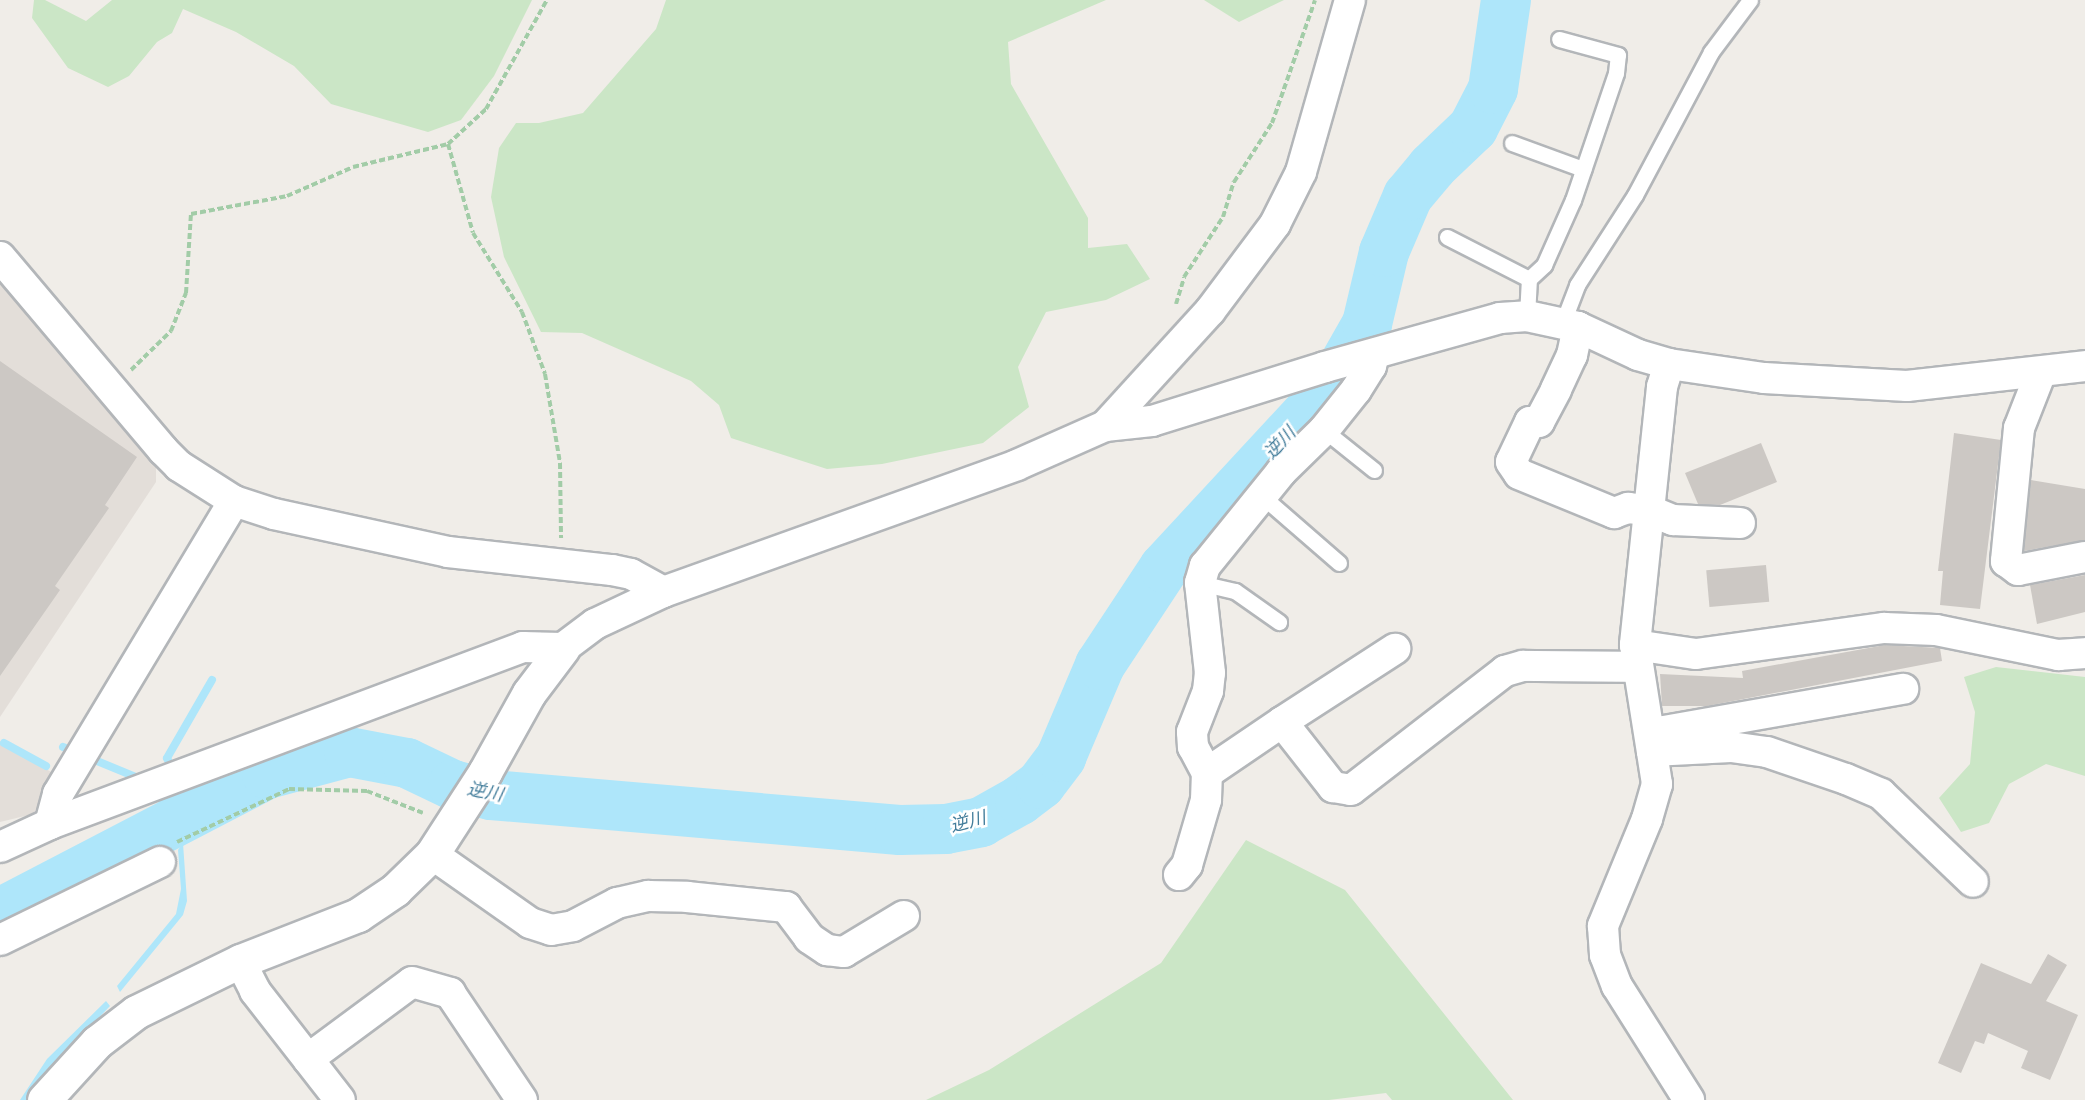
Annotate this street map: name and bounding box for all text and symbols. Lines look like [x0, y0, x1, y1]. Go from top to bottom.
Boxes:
water label: 逆川 [1260, 422, 1300, 464]
water label: 逆川 [465, 778, 505, 806]
water label: 逆川 [948, 807, 988, 837]

